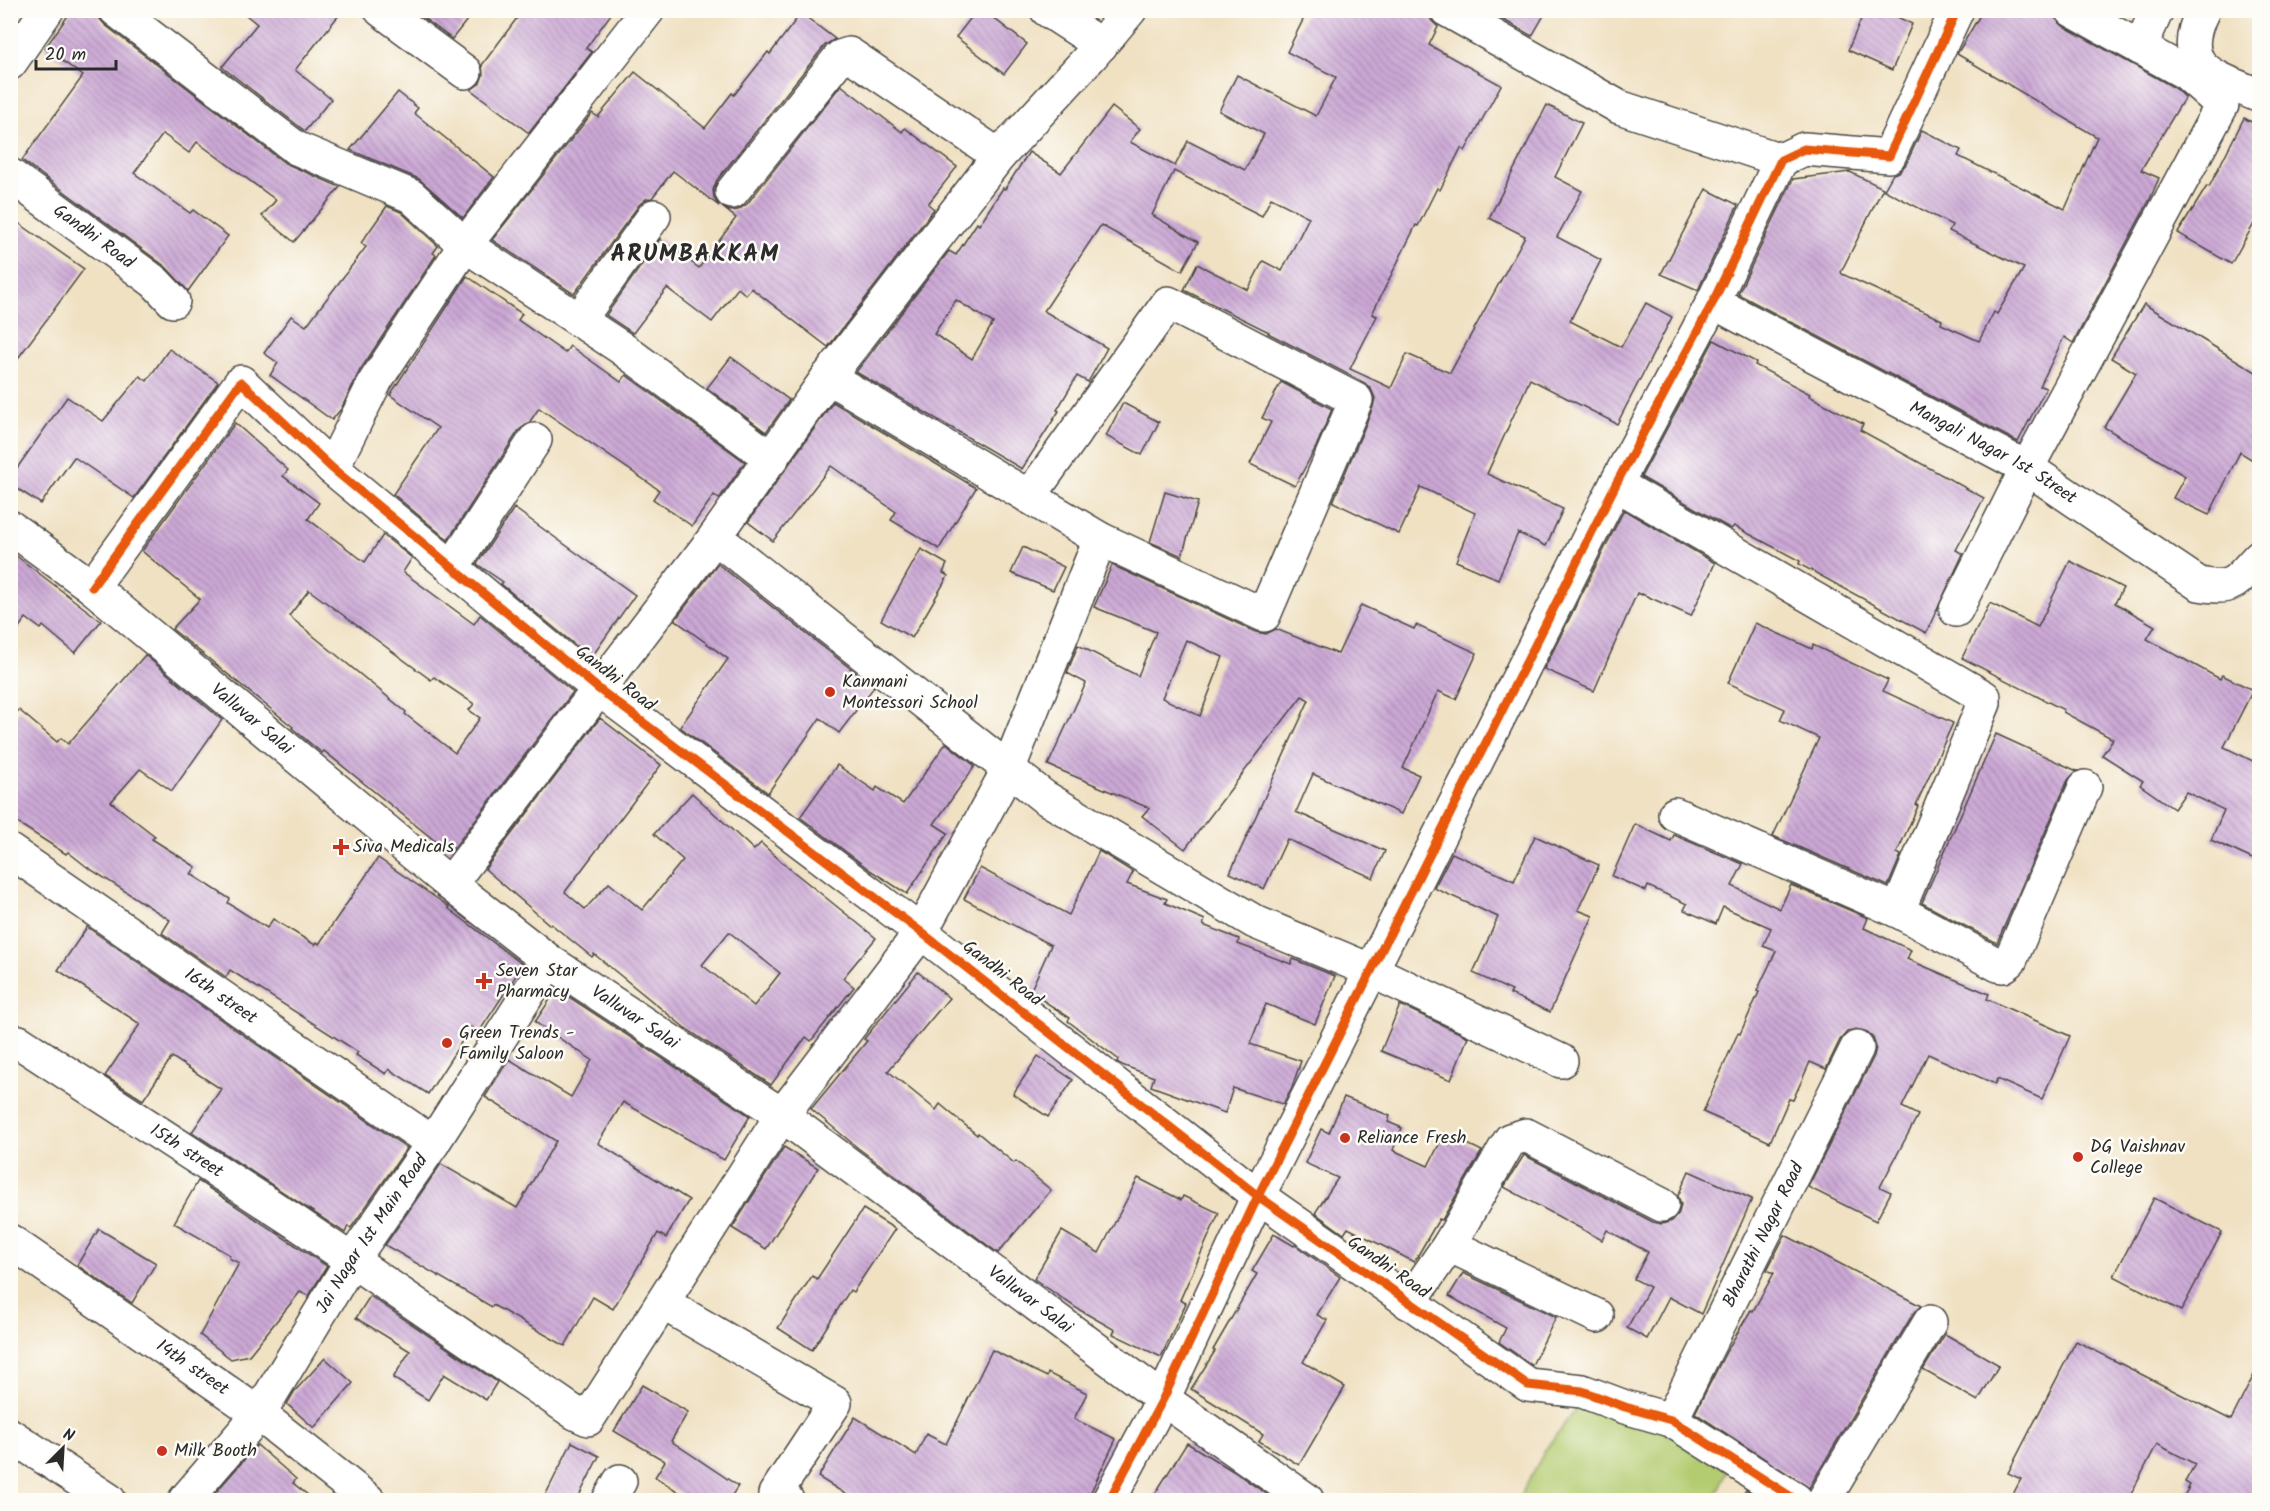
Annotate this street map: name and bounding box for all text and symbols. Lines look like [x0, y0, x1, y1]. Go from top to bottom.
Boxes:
scale bar [36, 33, 116, 71]
text: 20 m [45, 41, 86, 70]
street label: Gandhi Road [47, 197, 141, 277]
district label: ARUMBAKKAM [610, 235, 780, 274]
street label: Mangali Nagar 1st Street [1904, 394, 2084, 513]
street label: Gandhi Road [569, 638, 662, 720]
place label: Kanmani Montessori School [842, 668, 978, 718]
street label: Valluvar Salai [204, 676, 300, 763]
marker: Kanmani Montessori School [823, 685, 837, 699]
place label: Siva Medicals [353, 833, 455, 862]
marker: Siva Medicals [334, 840, 348, 854]
street label: Gandhi Road [956, 933, 1049, 1015]
place label: Seven Star Pharmacy [496, 957, 578, 1007]
street label: 16th street [178, 961, 264, 1033]
marker: Seven Star Pharmacy [477, 974, 491, 988]
street label: Valluvar Salai [585, 978, 685, 1058]
place label: Green Trends - Family Saloon [459, 1019, 574, 1069]
marker: Green Trends - Family Saloon [440, 1036, 454, 1050]
street label: 15th street [144, 1116, 230, 1186]
place label: Reliance Fresh [1357, 1124, 1466, 1153]
marker: Reliance Fresh [1338, 1131, 1352, 1145]
place label: DG Vaishnav College [2090, 1133, 2185, 1183]
street label: Jai Nagar 1st Main Road [308, 1147, 436, 1319]
marker: DG Vaishnav College [2071, 1150, 2085, 1164]
street label: Bharathi Nagar Road [1715, 1156, 1813, 1312]
street label: Gandhi Road [1341, 1229, 1436, 1308]
street label: Valluvar Salai [981, 1258, 1079, 1342]
street label: 14th street [150, 1332, 236, 1404]
north arrow [33, 1418, 93, 1478]
text: N [59, 1422, 78, 1449]
place label: Milk Booth [174, 1437, 257, 1466]
marker: Milk Booth [155, 1444, 169, 1458]

